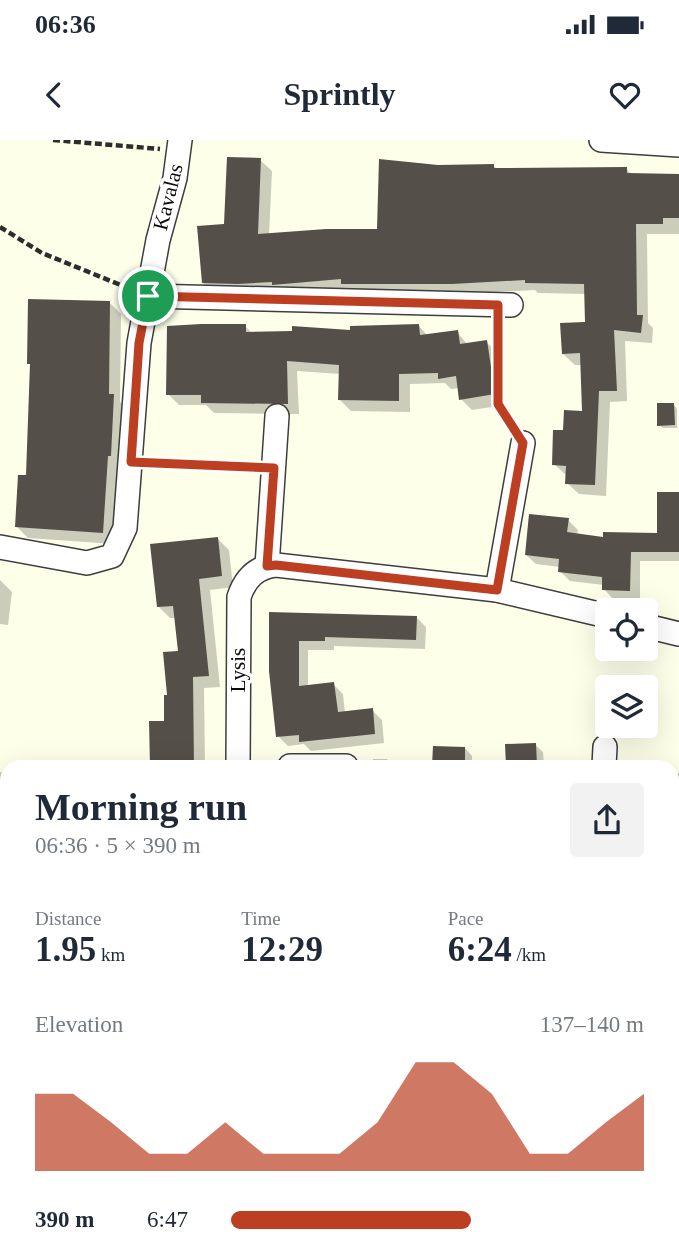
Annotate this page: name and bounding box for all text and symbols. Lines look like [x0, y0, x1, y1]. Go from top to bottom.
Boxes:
text: 06:36 [35, 10, 96, 39]
icon: back [35, 76, 73, 114]
text: Sprintly [283, 76, 396, 112]
icon: heart [606, 76, 644, 114]
street label: Kavalas [148, 161, 188, 233]
pin [118, 266, 178, 326]
icon: arrive [129, 277, 167, 315]
map controls [595, 598, 658, 738]
button: locate [595, 598, 658, 661]
street label: Lysis [226, 648, 250, 692]
button: layers [595, 675, 658, 738]
button: share [570, 783, 644, 857]
text: Morning run [35, 786, 247, 828]
text: 06:36 · 5 × 390 m [35, 833, 201, 858]
text: Distance [35, 908, 101, 929]
text: Time [241, 908, 281, 929]
text: Pace [448, 908, 484, 929]
text: 1.95 [35, 930, 96, 969]
text: 12:29 [241, 930, 323, 969]
text: 6:24 [448, 930, 512, 969]
text: km [96, 944, 125, 965]
text: /km [512, 944, 546, 965]
text: Elevation [35, 1012, 123, 1037]
text: 137–140 m [540, 1012, 644, 1037]
text: 390 m [35, 1207, 94, 1232]
text: 6:47 [147, 1207, 188, 1232]

